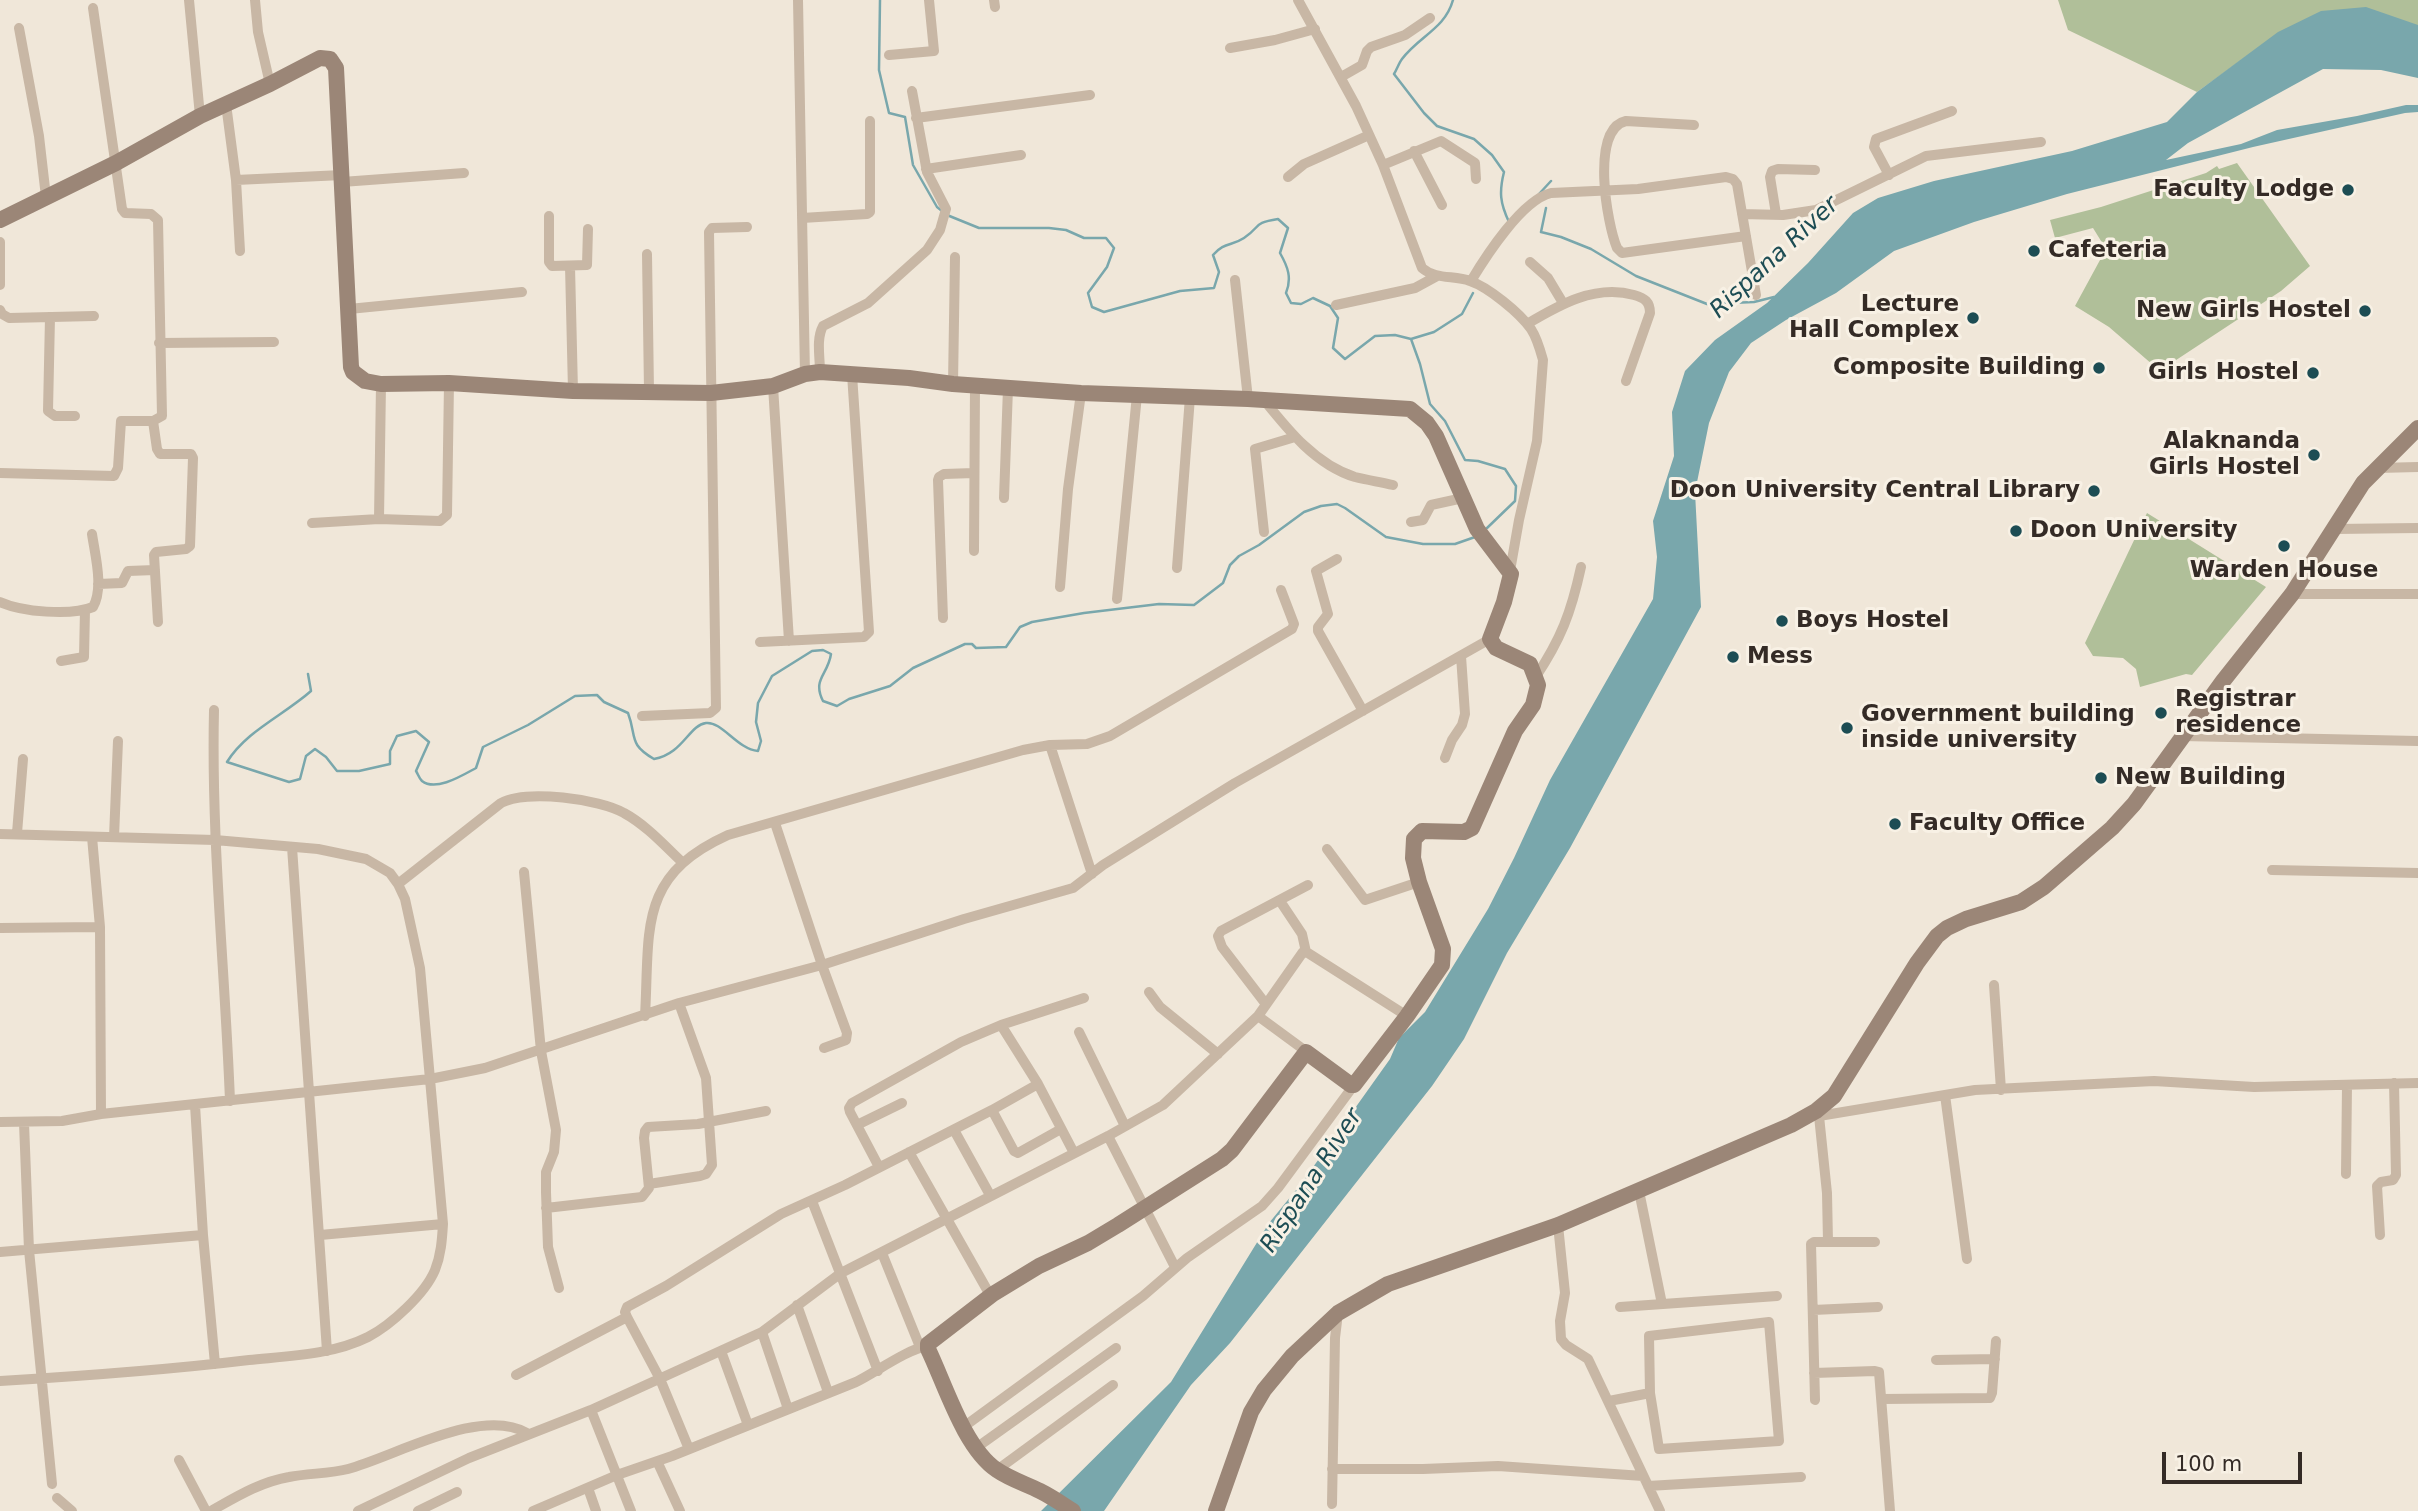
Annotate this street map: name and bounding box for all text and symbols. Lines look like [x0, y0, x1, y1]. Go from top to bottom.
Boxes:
place label: Faculty Lodge [2153, 176, 2334, 204]
marker: Faculty Lodge [2340, 182, 2356, 198]
water label: Rispana River [1705, 191, 1845, 325]
place label: Cafeteria [2048, 237, 2167, 265]
marker: Cafeteria [2026, 243, 2042, 259]
place label: Lecture Hall Complex [1789, 291, 1959, 345]
place label: New Girls Hostel [2136, 297, 2351, 325]
marker: New Girls Hostel [2357, 303, 2373, 319]
marker: Lecture Hall Complex [1965, 310, 1981, 326]
place label: Composite Building [1833, 354, 2085, 382]
place label: Girls Hostel [2148, 359, 2299, 387]
marker: Composite Building [2091, 360, 2107, 376]
marker: Girls Hostel [2305, 365, 2321, 381]
place label: Alaknanda Girls Hostel [2149, 428, 2300, 482]
marker: Alaknanda Girls Hostel [2306, 447, 2322, 463]
place label: Doon University Central Library [1670, 477, 2080, 505]
marker: Doon University Central Library [2086, 483, 2102, 499]
place label: Doon University [2030, 517, 2238, 545]
marker: Doon University [2008, 523, 2024, 539]
marker: Warden House [2276, 538, 2292, 554]
place label: Warden House [2190, 557, 2378, 585]
place label: Boys Hostel [1796, 607, 1949, 635]
marker: Boys Hostel [1774, 613, 1790, 629]
place label: Mess [1747, 643, 1813, 671]
marker: Mess [1725, 649, 1741, 665]
place label: Registrar residence [2175, 686, 2301, 740]
place label: Government building inside university [1861, 701, 2135, 755]
marker: Registrar residence [2153, 705, 2169, 721]
marker: Government building inside university [1839, 720, 1855, 736]
place label: New Building [2115, 764, 2286, 792]
marker: New Building [2093, 770, 2109, 786]
place label: Faculty Office [1909, 810, 2085, 838]
marker: Faculty Office [1887, 816, 1903, 832]
water label: Rispana River [1255, 1104, 1369, 1258]
scale bar [2166, 1438, 2306, 1482]
text: 100 m [2175, 1452, 2242, 1476]

